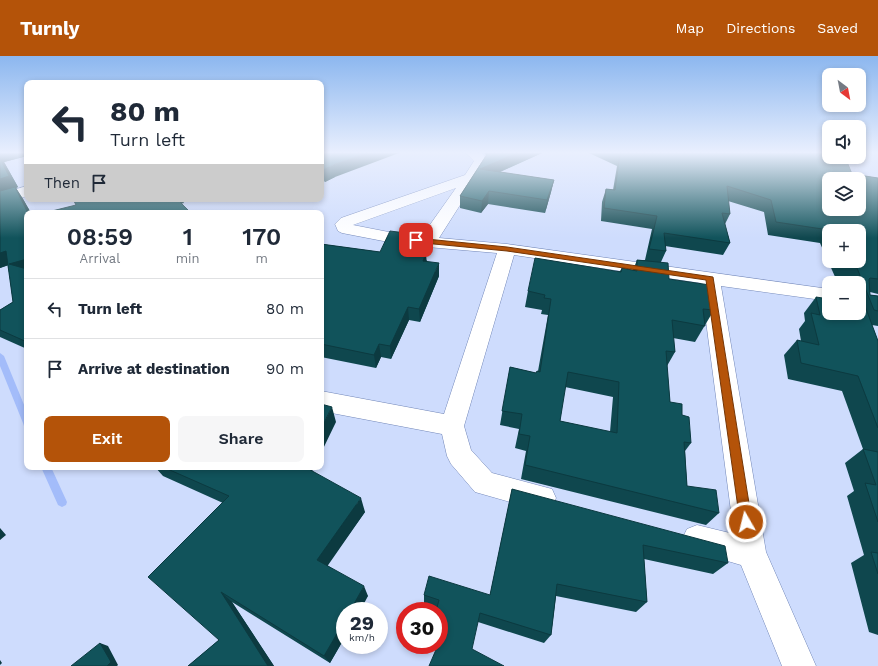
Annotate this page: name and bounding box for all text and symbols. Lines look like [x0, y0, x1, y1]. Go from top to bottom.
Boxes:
text: Turnly [20, 17, 80, 40]
text: Map [676, 20, 704, 36]
text: Directions [726, 20, 795, 36]
text: Saved [817, 20, 858, 36]
north arrow [822, 68, 866, 112]
map controls [822, 68, 866, 320]
text: 80 m [110, 95, 180, 128]
icon: left [44, 96, 96, 148]
button: sound [822, 120, 866, 164]
text: Turn left [110, 129, 185, 150]
icon: arrive [88, 172, 110, 194]
button: layers [822, 172, 866, 216]
text: Then [44, 174, 80, 192]
text: 08:59 [67, 223, 133, 251]
text: 1 [183, 223, 193, 251]
text: 170 [242, 223, 281, 251]
pin [399, 223, 433, 257]
button: + [822, 224, 866, 268]
icon: arrive [405, 229, 427, 251]
text: Arrival [80, 251, 120, 266]
text: min [176, 251, 200, 266]
text: m [256, 251, 268, 266]
button: − [822, 276, 866, 320]
icon: left [44, 298, 66, 320]
text: Turn left [78, 300, 142, 318]
text: 80 m [266, 300, 304, 318]
icon: arrive [44, 358, 66, 380]
text: Arrive at destination [78, 360, 230, 378]
text: 90 m [266, 360, 304, 378]
button: Exit [44, 416, 170, 462]
button: Share [178, 416, 304, 462]
position arrow [725, 501, 767, 543]
speed limit sign: 30 [396, 602, 448, 654]
text: 29 [350, 611, 374, 635]
text: km/h [349, 632, 375, 643]

